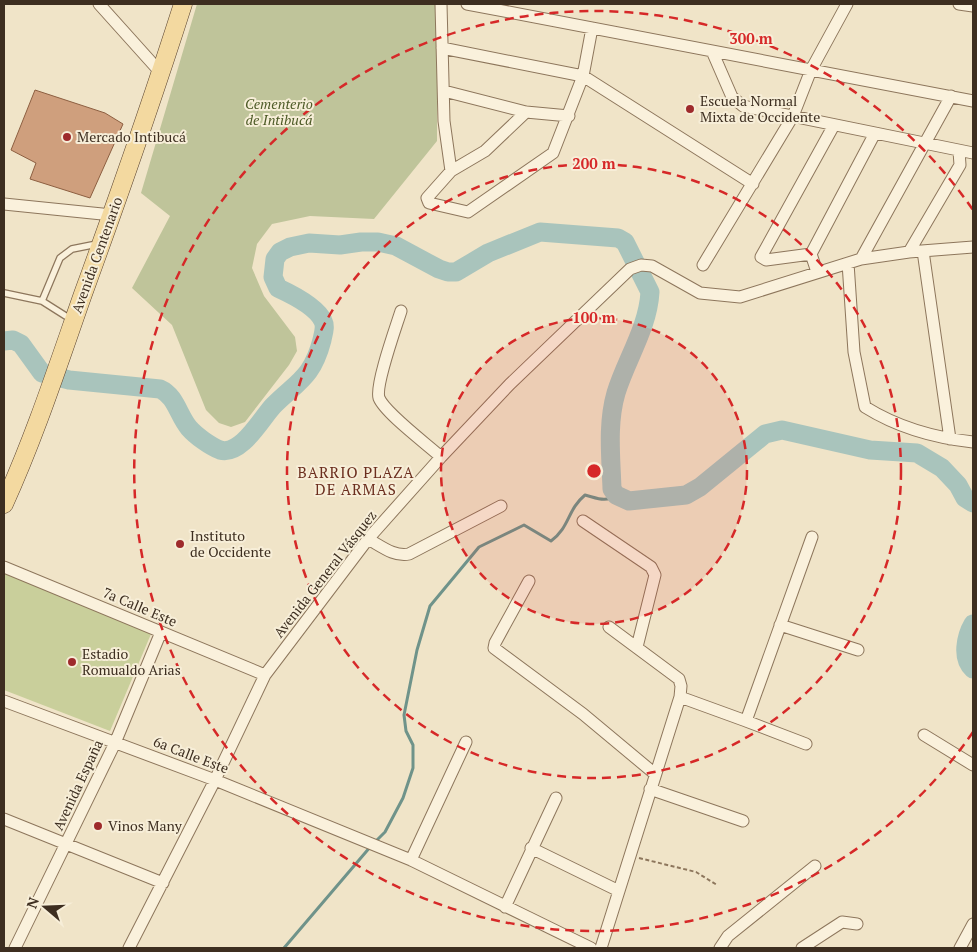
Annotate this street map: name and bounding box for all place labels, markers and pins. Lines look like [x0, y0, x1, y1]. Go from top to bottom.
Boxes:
place label: Escuela Normal Mixta de Occidente [700, 91, 820, 126]
marker: Escuela Normal Mixta de Occidente [684, 103, 696, 115]
place label: Mercado Intibucá [77, 127, 186, 146]
marker: Mercado Intibucá [61, 131, 73, 143]
centre of rings [585, 462, 603, 480]
place label: Instituto de Occidente [190, 526, 271, 561]
marker: Instituto de Occidente [174, 538, 186, 550]
place label: Estadio Romualdo Arias [82, 644, 181, 679]
marker: Estadio Romualdo Arias [66, 656, 78, 668]
place label: Vinos Many [108, 816, 183, 835]
marker: Vinos Many [92, 820, 104, 832]

